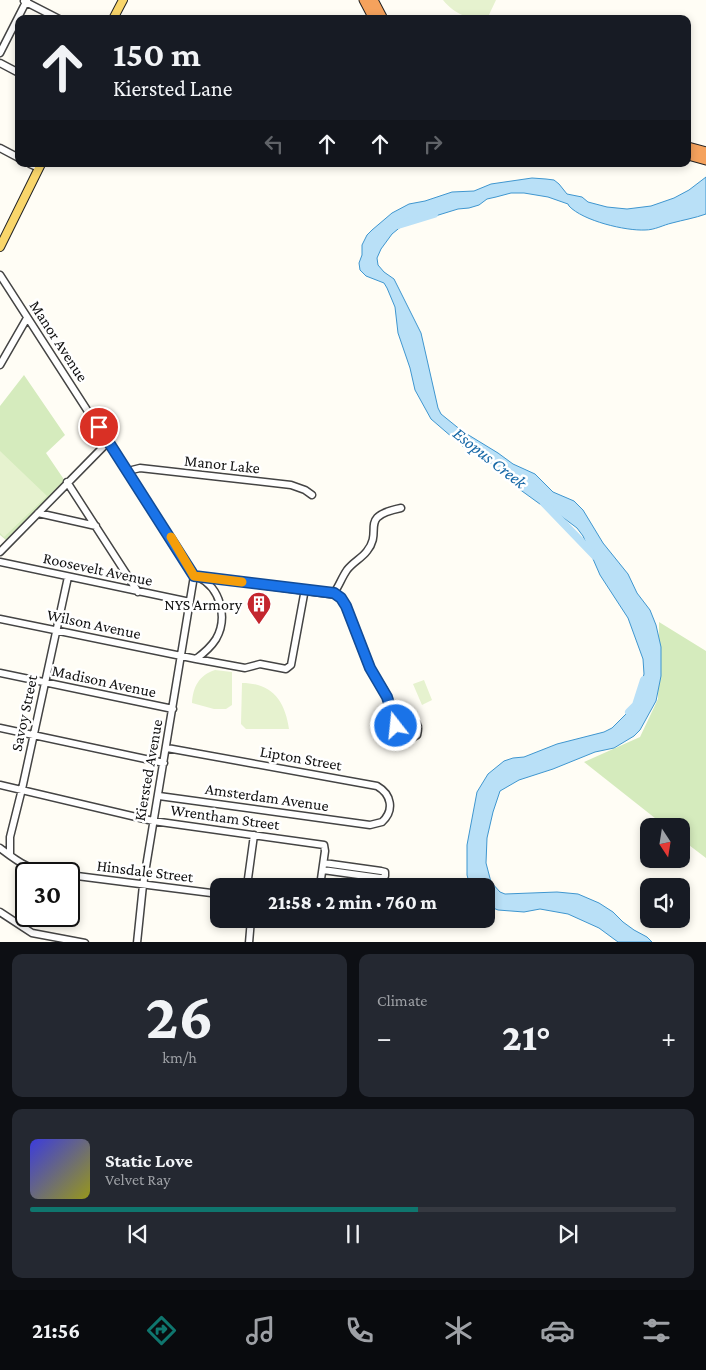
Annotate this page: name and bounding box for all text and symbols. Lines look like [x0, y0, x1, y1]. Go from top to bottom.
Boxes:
icon: ahead [30, 35, 95, 100]
text: 150 m [113, 35, 201, 74]
text: Kiersted Lane [113, 76, 233, 101]
icon: left [260, 130, 288, 158]
icon: ahead [313, 130, 341, 158]
icon: ahead [366, 130, 394, 158]
icon: right [419, 130, 447, 158]
street label: Manor Avenue [27, 297, 91, 385]
pin [78, 406, 120, 448]
icon: arrive [85, 413, 113, 441]
water label: Esopus Creek [449, 423, 532, 494]
street label: Manor Lake [183, 452, 261, 476]
street label: Roosevelt Avenue [42, 549, 154, 589]
building icon: NYS Armory [246, 591, 272, 625]
place label: NYS Armory [164, 596, 243, 614]
street label: Wilson Avenue [45, 606, 143, 642]
street label: Madison Avenue [50, 662, 158, 700]
street label: Savoy Street [8, 672, 42, 753]
position arrow [369, 699, 421, 751]
street label: Kiersted Avenue [131, 718, 165, 822]
street label: Lipton Street [259, 742, 344, 775]
street label: Amsterdam Avenue [204, 780, 330, 814]
street label: Wrentham Street [169, 801, 281, 833]
north arrow [640, 818, 690, 868]
map controls [640, 818, 690, 928]
street label: Hinsdale Street [96, 857, 195, 885]
speed limit sign: 30 [15, 862, 80, 927]
button: sound [640, 878, 690, 928]
text: 21:58 · 2 min · 760 m [268, 892, 437, 913]
text: 26 [145, 980, 214, 1052]
text: Climate [377, 992, 427, 1009]
text: 21° [502, 1016, 551, 1058]
text: − [377, 1022, 392, 1053]
text: + [661, 1022, 676, 1053]
text: km/h [162, 1049, 197, 1066]
text: Static Love [105, 1150, 193, 1171]
text: Velvet Ray [105, 1171, 171, 1188]
icon: previous [124, 1220, 152, 1248]
icon: pause [339, 1220, 367, 1248]
icon: next [554, 1220, 582, 1248]
icon: directions [144, 1313, 179, 1348]
icon: music [243, 1313, 278, 1348]
icon: phone [342, 1313, 377, 1348]
icon: climate [441, 1313, 476, 1348]
icon: car [540, 1313, 575, 1348]
icon: filters [639, 1313, 674, 1348]
text: 21:56 [32, 1318, 80, 1343]

